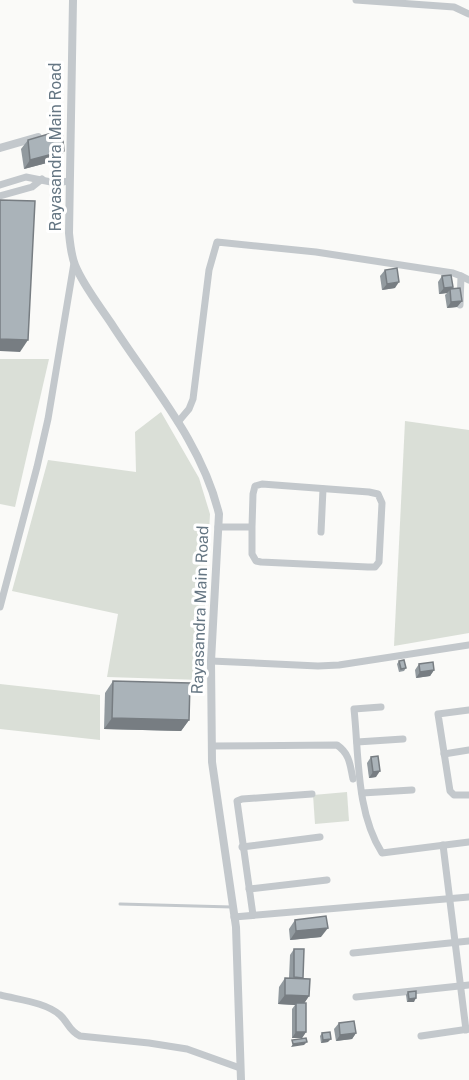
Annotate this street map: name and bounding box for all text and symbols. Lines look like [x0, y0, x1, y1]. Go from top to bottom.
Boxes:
street label: Rayasandra Main Road [46, 63, 65, 231]
street label: Rayasandra Main Road [188, 525, 212, 695]

